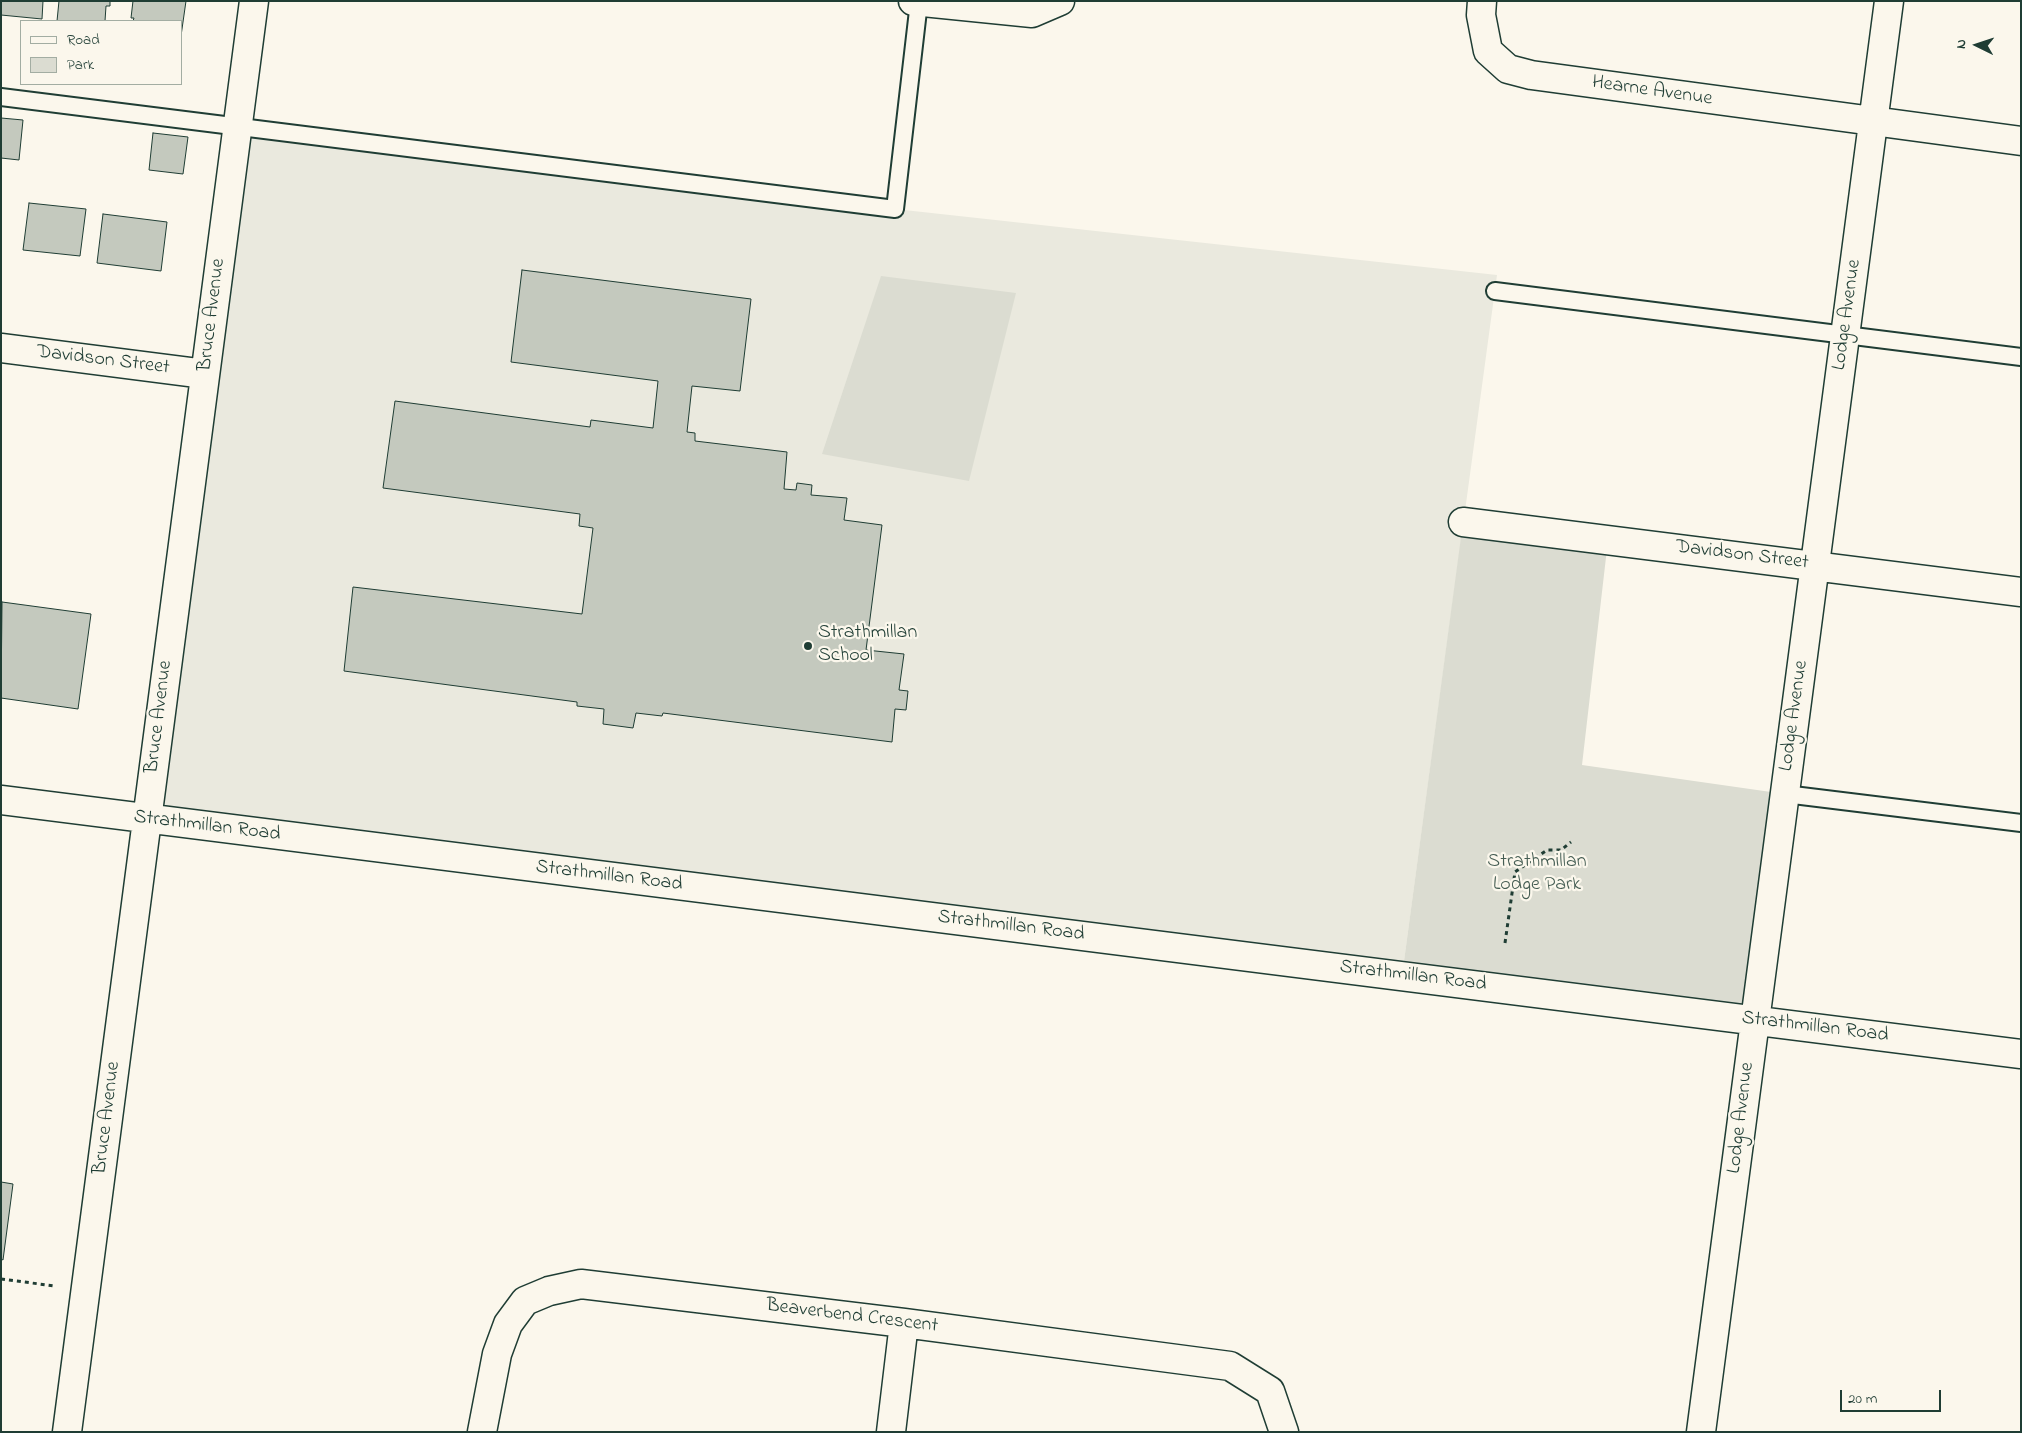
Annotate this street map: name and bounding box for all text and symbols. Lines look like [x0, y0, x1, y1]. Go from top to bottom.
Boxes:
legend [20, 20, 182, 85]
north arrow [1952, 20, 2002, 70]
text: Road [67, 29, 100, 51]
text: N [1951, 38, 1972, 49]
text: Park [67, 54, 94, 76]
street label: Hearne Avenue [1590, 72, 1714, 112]
street label: Bruce Avenue [194, 257, 232, 373]
street label: Lodge Avenue [1828, 258, 1868, 372]
street label: Davidson Street [35, 341, 171, 381]
street label: Davidson Street [1674, 536, 1810, 576]
place label: Strathmillan School [818, 622, 917, 669]
marker: Strathmillan School [802, 640, 814, 652]
street label: Bruce Avenue [141, 659, 179, 775]
street label: Lodge Avenue [1775, 659, 1815, 773]
street label: Strathmillan Road [132, 806, 282, 848]
park label: Strathmillan Lodge Park [1487, 851, 1587, 898]
street label: Strathmillan Road [534, 856, 684, 898]
street label: Strathmillan Road [936, 906, 1086, 948]
street label: Strathmillan Road [1338, 956, 1488, 998]
street label: Strathmillan Road [1740, 1007, 1890, 1049]
street label: Bruce Avenue [89, 1060, 127, 1176]
street label: Lodge Avenue [1723, 1061, 1761, 1175]
street label: Beaverbend Crescent [765, 1295, 939, 1339]
scale bar [1842, 1380, 1943, 1412]
text: 20 m [1848, 1388, 1877, 1410]

